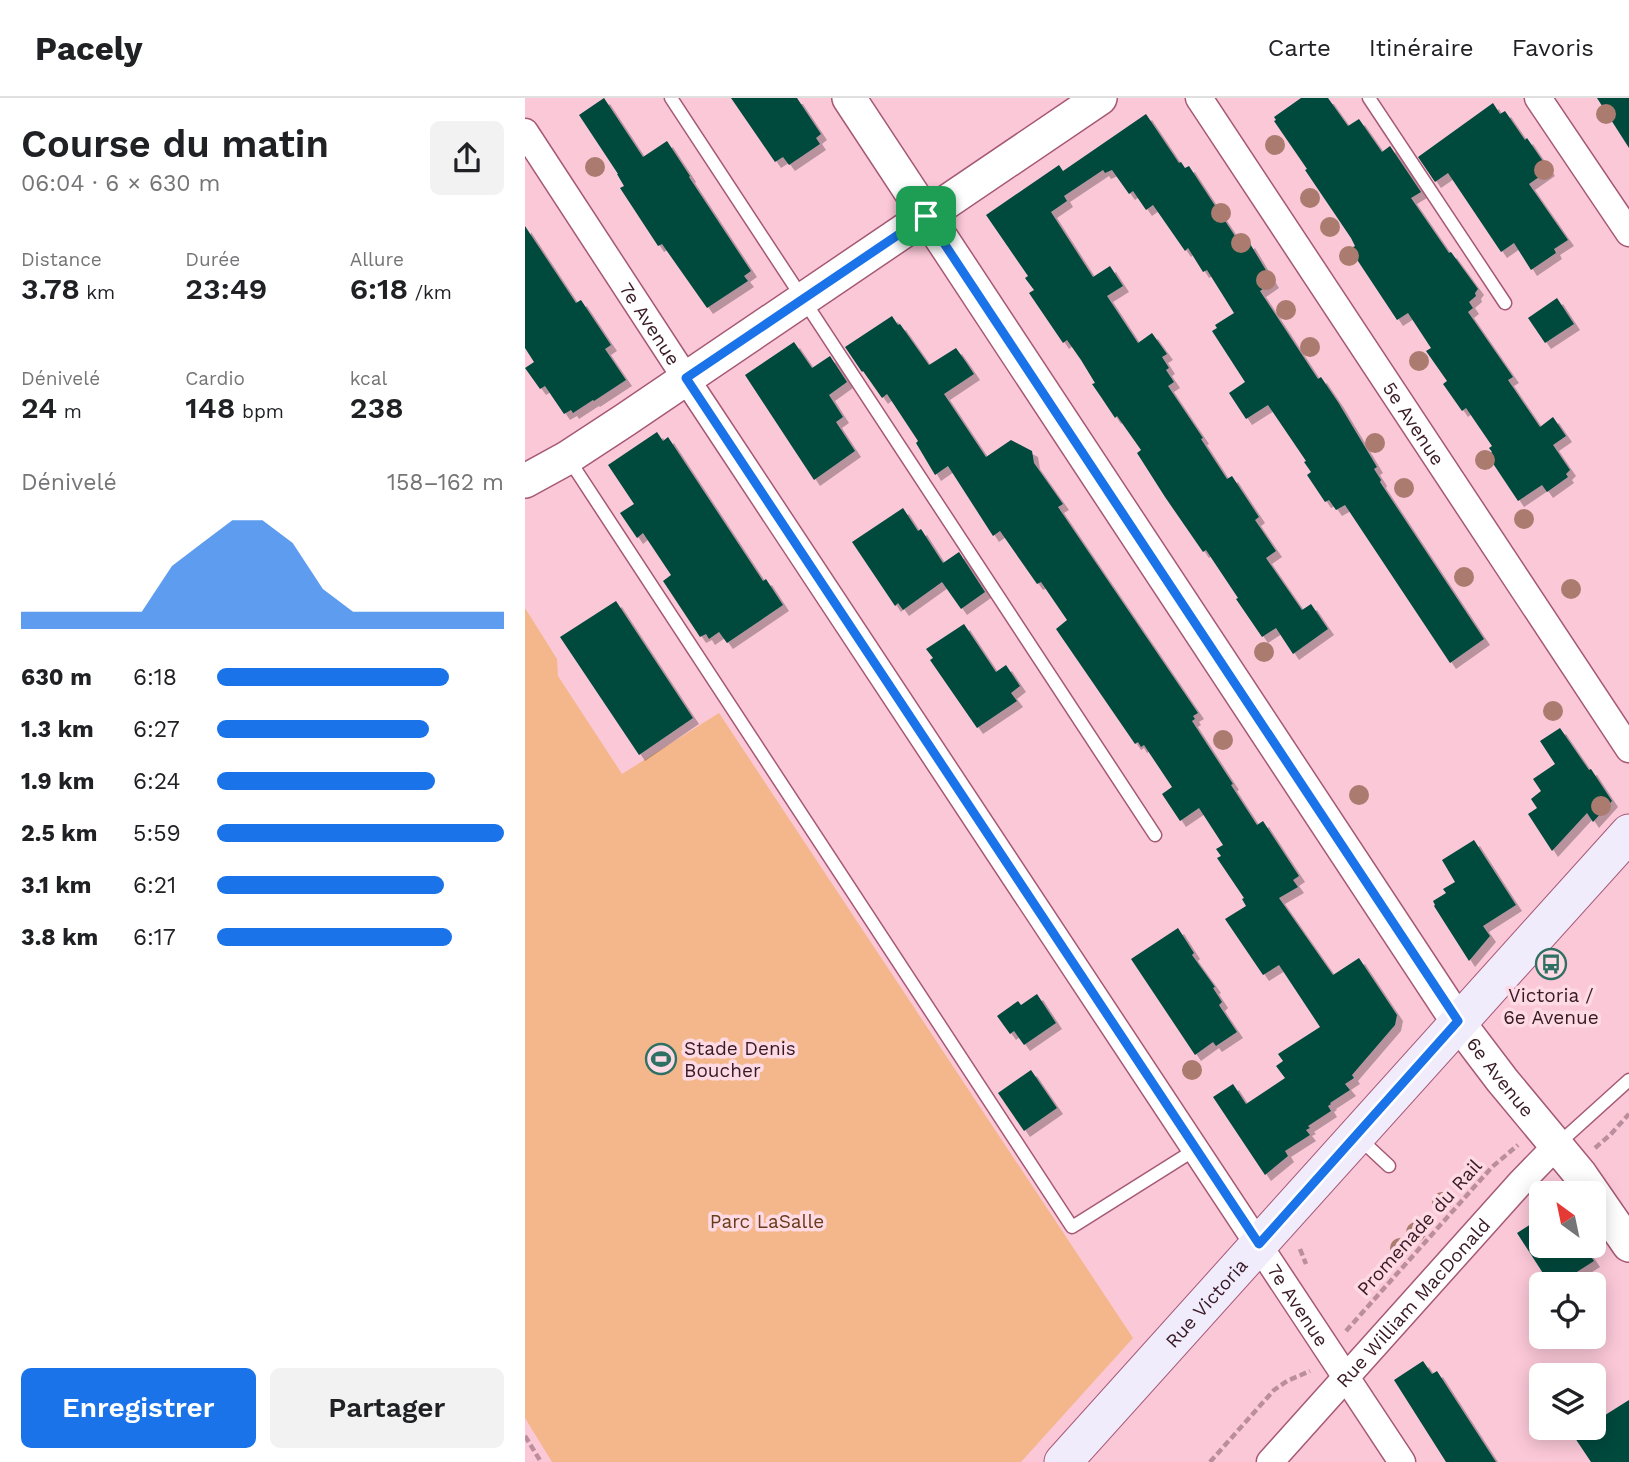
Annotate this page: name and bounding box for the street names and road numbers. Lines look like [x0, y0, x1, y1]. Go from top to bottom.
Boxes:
street label: 7e Avenue [614, 278, 685, 370]
street label: 5e Avenue [1378, 378, 1449, 470]
street label: 6e Avenue [1461, 1033, 1539, 1122]
street label: Promenade du Rail [1352, 1154, 1487, 1300]
street label: Rue William MacDonald [1331, 1214, 1495, 1392]
street label: Rue Victoria [1161, 1254, 1253, 1353]
street label: 7e Avenue [1262, 1260, 1333, 1351]

